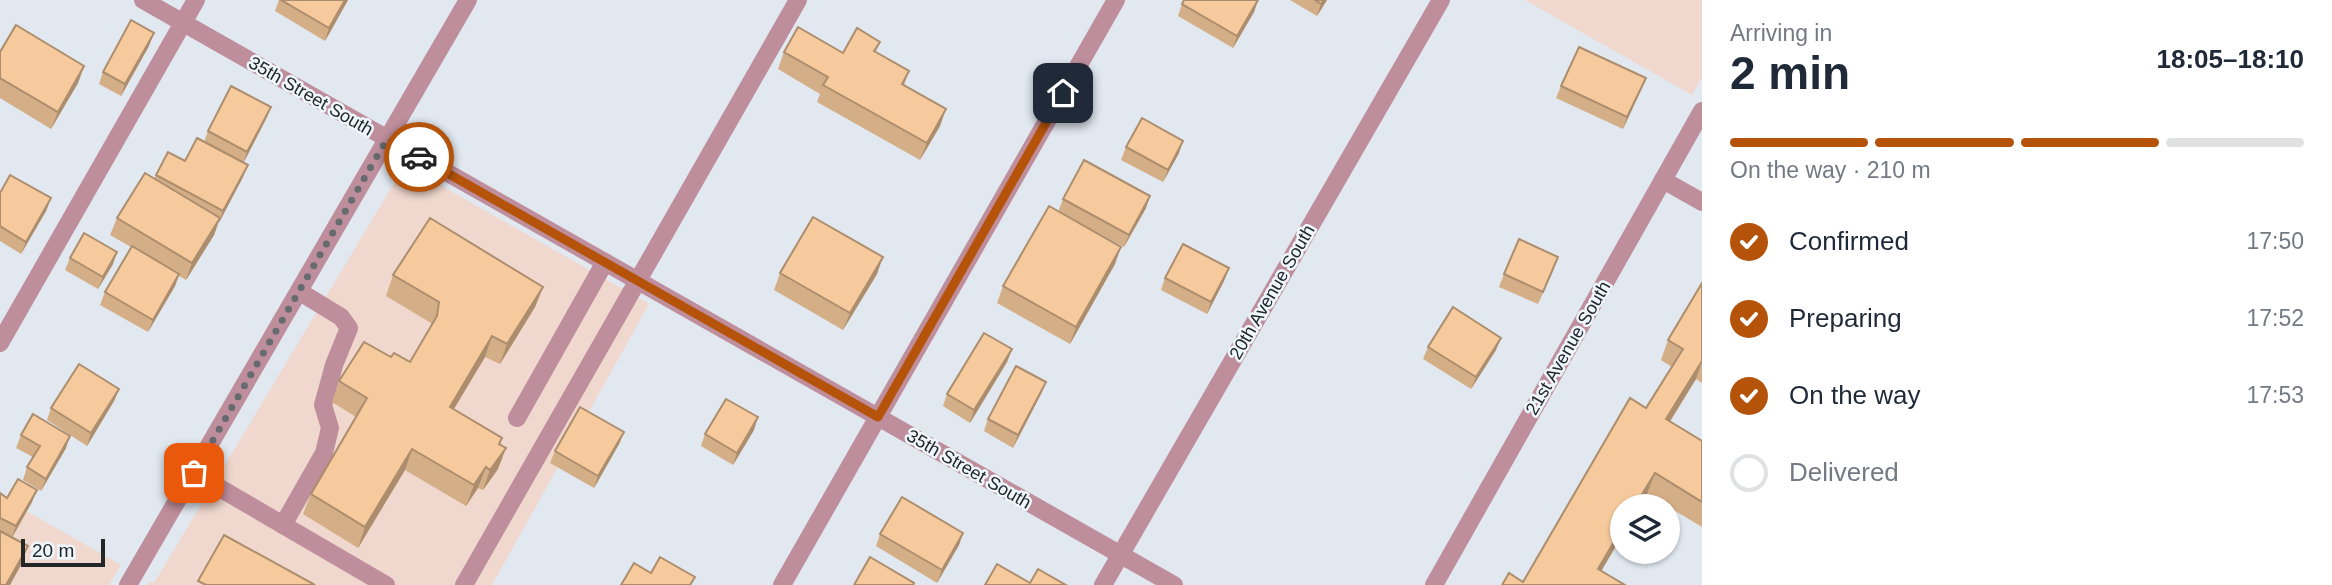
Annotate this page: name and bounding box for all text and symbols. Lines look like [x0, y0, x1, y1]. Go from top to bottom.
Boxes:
text: Arriving in [1730, 20, 1832, 46]
text: 18:05–18:10 [2157, 44, 2304, 74]
text: 2 min [1730, 47, 1850, 99]
street label: 35th Street South [245, 52, 377, 140]
pin [1033, 63, 1093, 123]
icon: home [1044, 74, 1082, 112]
courier [384, 122, 454, 192]
icon: car [400, 138, 438, 176]
text: On the way · 210 m [1730, 157, 1931, 183]
street label: 20th Avenue South [1225, 221, 1319, 363]
icon: check [1730, 223, 1768, 261]
text: Confirmed [1789, 226, 1909, 256]
text: 17:50 [2246, 228, 2304, 254]
street label: 21st Avenue South [1522, 278, 1614, 418]
icon: check [1730, 300, 1768, 338]
text: Preparing [1789, 303, 1902, 333]
text: 17:52 [2246, 305, 2304, 331]
icon: check [1730, 377, 1768, 415]
text: On the way [1789, 380, 1921, 410]
text: 17:53 [2246, 382, 2304, 408]
street label: 35th Street South [903, 425, 1035, 513]
pin [164, 443, 224, 503]
icon: bag [175, 454, 213, 492]
text: Delivered [1789, 457, 1899, 487]
map controls [1610, 494, 1680, 564]
button: layers [1610, 494, 1680, 564]
scale bar [21, 536, 105, 568]
text: 20 m [32, 540, 74, 561]

